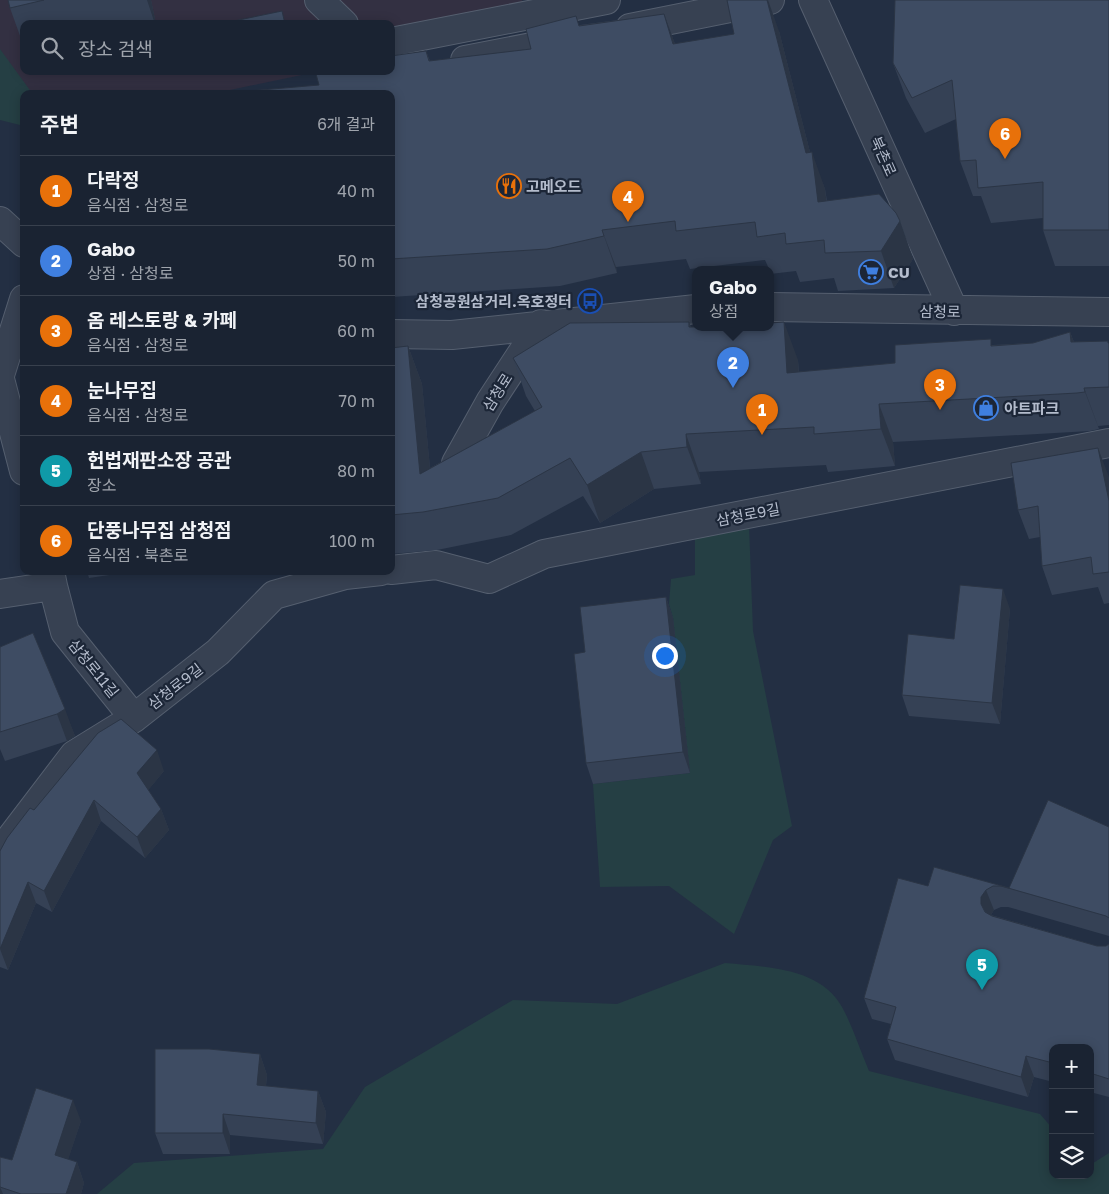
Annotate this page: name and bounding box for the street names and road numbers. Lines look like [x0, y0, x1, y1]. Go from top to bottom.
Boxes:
street label: 북촌로 [867, 133, 901, 179]
street label: 삼청로 [919, 302, 961, 320]
street label: 삼청로 [478, 370, 516, 414]
street label: 삼청로9길 [715, 499, 781, 529]
street label: 삼청로11길 [65, 635, 123, 701]
street label: 삼청로9길 [144, 659, 206, 713]

